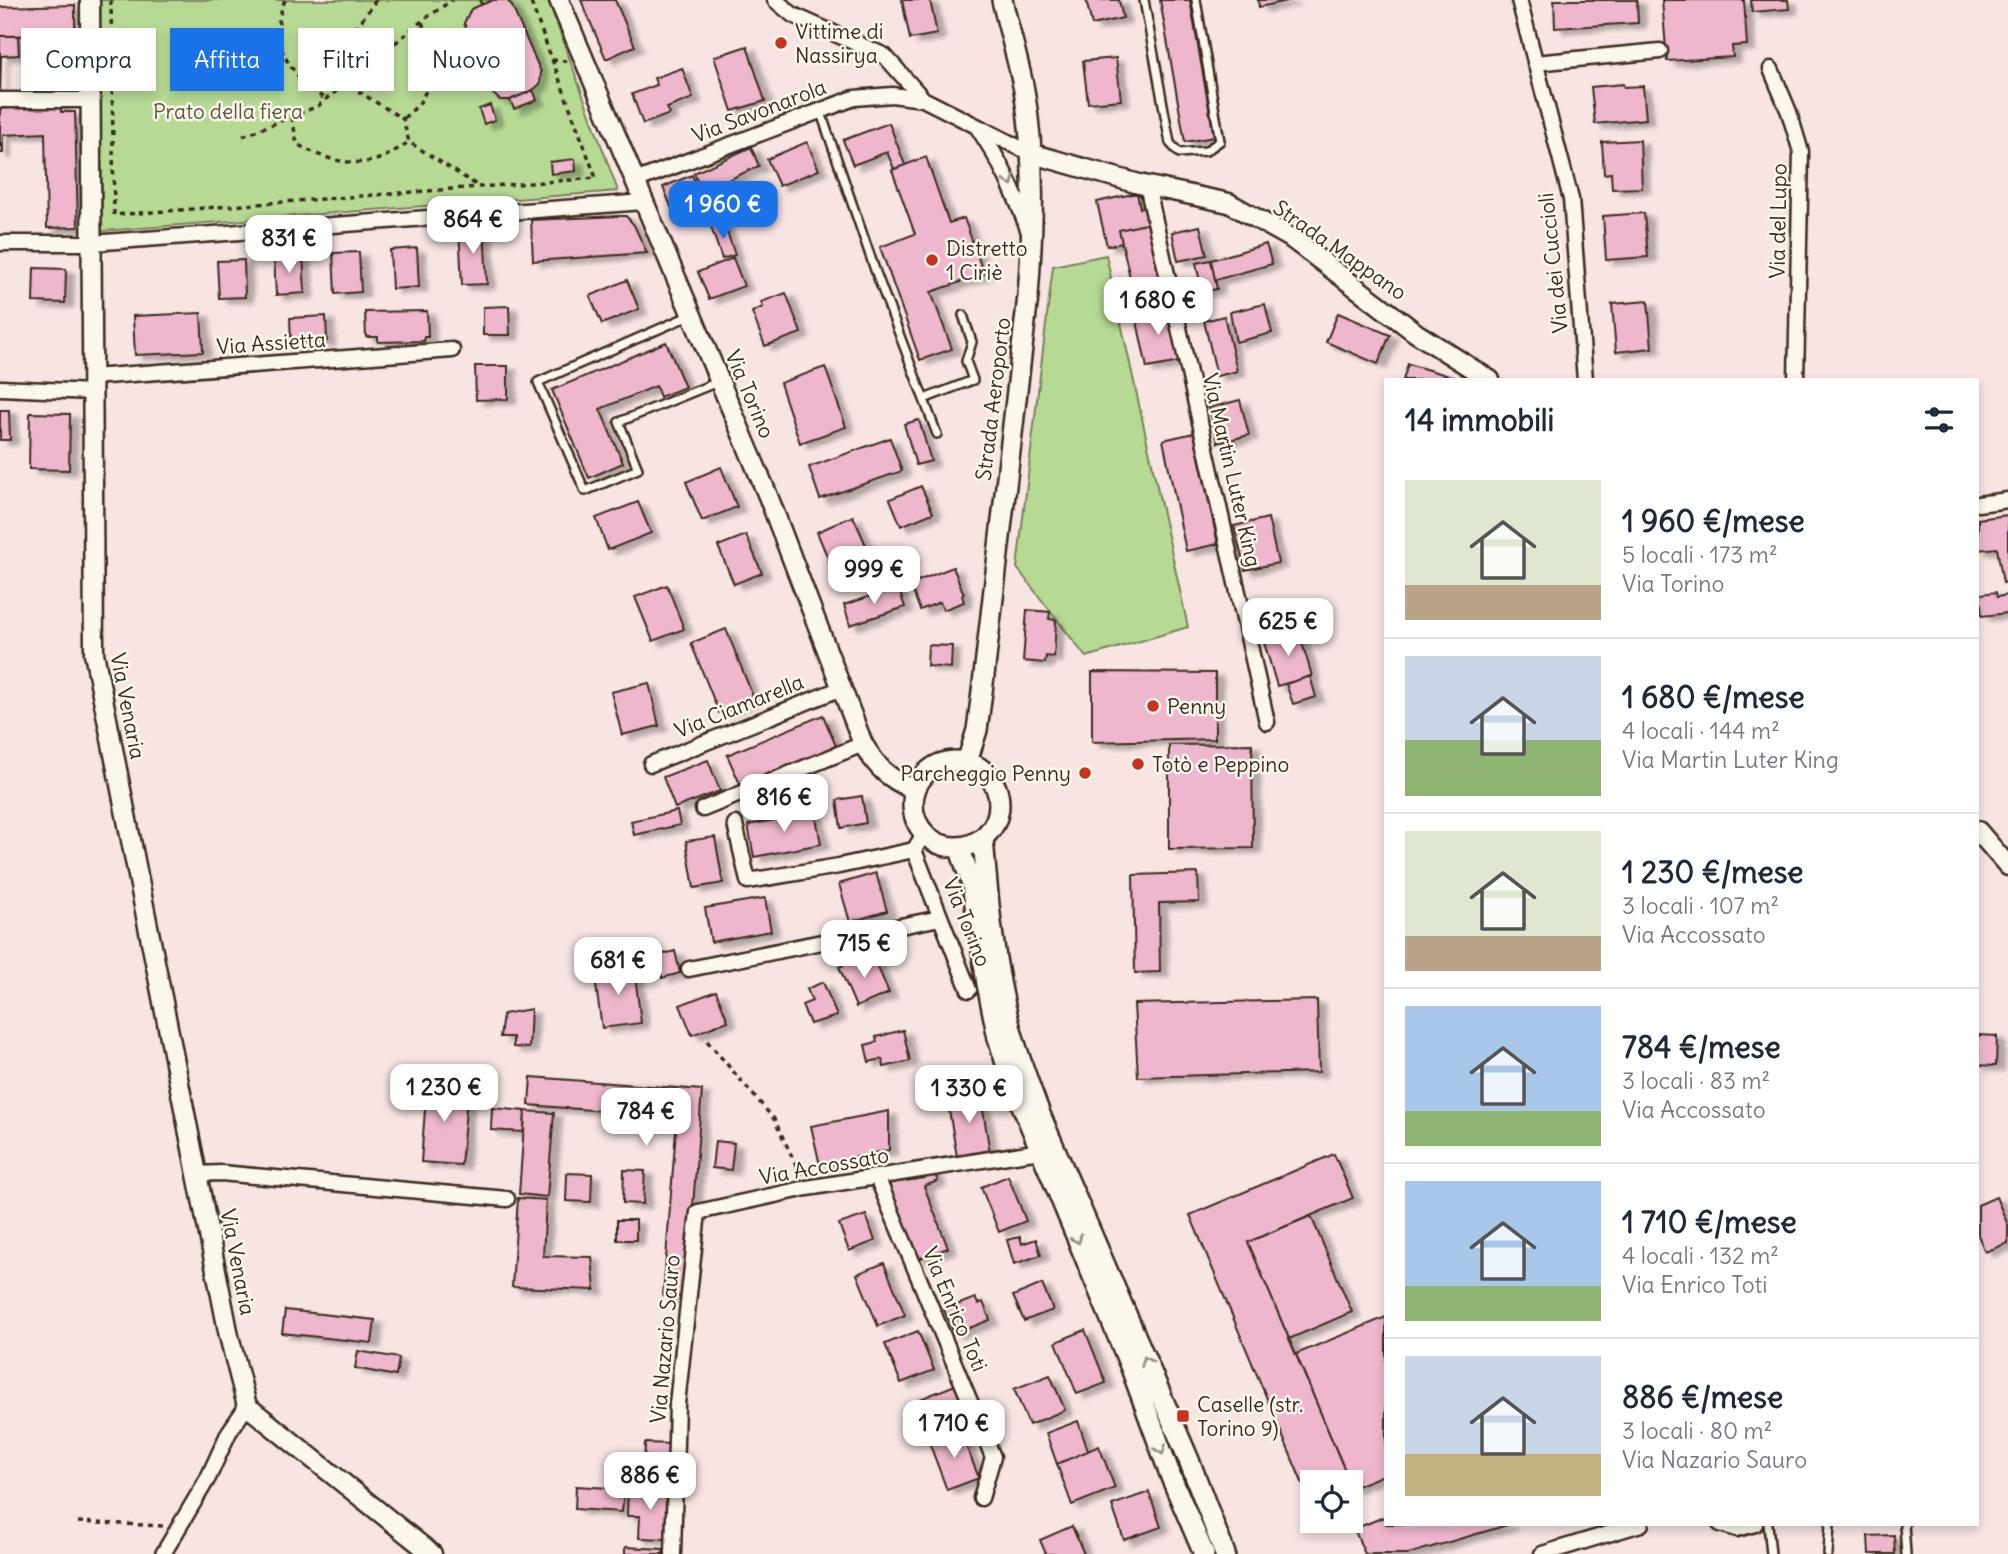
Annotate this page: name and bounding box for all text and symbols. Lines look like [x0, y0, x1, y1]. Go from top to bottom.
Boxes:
place label: Vittime di Nassirya [795, 18, 883, 69]
chip: Compra [21, 28, 156, 91]
chip: Affitta [170, 28, 284, 91]
chip: Filtri [298, 28, 394, 91]
chip: Nuovo [408, 28, 525, 91]
marker: Vittime di Nassirya [773, 35, 789, 51]
street label: Via Savonarola [688, 73, 830, 149]
park label: Prato della fiera [153, 98, 303, 125]
street label: Via del Lupo [1763, 163, 1793, 279]
one-way arrow [1002, 174, 1016, 186]
pin: 1 960 € [658, 182, 788, 241]
text: 1 960 € [685, 189, 761, 218]
street label: Via dei Cuccioli [1532, 192, 1574, 334]
street label: Strada Mappano [1268, 194, 1412, 306]
pin: 864 € [424, 196, 522, 256]
text: 864 € [443, 204, 503, 233]
pin: 831 € [240, 216, 338, 275]
text: 831 € [261, 223, 317, 252]
place label: Distretto 1 Ciriè [946, 235, 1027, 286]
marker: Distretto 1 Ciriè [924, 252, 940, 268]
pin: 1 680 € [1093, 278, 1223, 337]
text: 1 680 € [1120, 285, 1196, 314]
street label: Strada Aeroporto [970, 316, 1016, 482]
street label: Via Assietta [215, 326, 327, 360]
street label: Via Torino [719, 346, 781, 442]
street label: Via Martin Luter King [1197, 371, 1267, 569]
text: 14 immobili [1405, 401, 1554, 439]
icon: filters [1920, 401, 1958, 439]
text: 1 960 €/mese [1622, 502, 1805, 540]
icon: home [1461, 508, 1545, 592]
text: 5 locali · 173 m² [1622, 540, 1778, 569]
pin: 999 € [825, 546, 923, 606]
text: 999 € [844, 554, 904, 583]
text: Via Torino [1622, 569, 1724, 598]
pin: 625 € [1239, 598, 1337, 658]
text: 625 € [1258, 606, 1318, 635]
street label: Via Venaria [104, 650, 152, 762]
street label: Via Ciamarella [671, 668, 807, 744]
text: 1 680 €/mese [1622, 678, 1805, 716]
icon: home [1461, 684, 1545, 768]
place label: Penny [1167, 693, 1226, 720]
marker: Penny [1145, 698, 1161, 714]
text: 4 locali · 144 m² [1622, 716, 1780, 745]
text: Via Martin Luter King [1622, 745, 1839, 774]
place label: Totò e Peppino [1152, 751, 1289, 778]
marker: Totò e Peppino [1130, 756, 1146, 772]
place label: Parcheggio Penny [900, 760, 1071, 787]
marker: Parcheggio Penny [1077, 765, 1093, 781]
pin: 816 € [735, 774, 833, 834]
text: 816 € [756, 782, 812, 811]
text: 1 230 €/mese [1622, 853, 1804, 891]
icon: home [1461, 859, 1545, 943]
street label: Via Torino [937, 874, 997, 970]
text: 3 locali · 107 m² [1622, 891, 1779, 920]
pin: 715 € [815, 920, 913, 980]
text: Via Accossato [1622, 920, 1766, 949]
text: 715 € [837, 928, 891, 957]
pin: 681 € [569, 937, 667, 997]
text: 681 € [590, 945, 646, 974]
text: 784 €/mese [1622, 1028, 1781, 1066]
icon: home [1461, 1034, 1545, 1118]
pin: 1 230 € [379, 1064, 509, 1124]
pin: 1 330 € [904, 1066, 1034, 1125]
text: 3 locali · 83 m² [1622, 1066, 1770, 1095]
text: 1 230 € [406, 1072, 482, 1101]
text: 1 330 € [931, 1073, 1007, 1102]
pin: 784 € [597, 1088, 695, 1148]
text: Via Accossato [1622, 1095, 1766, 1124]
text: 784 € [617, 1096, 675, 1125]
street label: Via Accossato [757, 1141, 891, 1191]
text: 1 710 €/mese [1622, 1203, 1797, 1241]
street label: Via Venaria [214, 1206, 262, 1318]
icon: home [1461, 1209, 1545, 1293]
one-way arrow [1069, 1231, 1083, 1244]
text: 4 locali · 132 m² [1622, 1241, 1779, 1270]
street label: Via Enrico Toti [917, 1243, 993, 1375]
street label: Via Nazario Sauro [644, 1254, 686, 1424]
text: Via Enrico Toti [1622, 1270, 1767, 1299]
one-way arrow [1141, 1356, 1155, 1368]
text: 886 €/mese [1622, 1378, 1783, 1416]
icon: home [1461, 1384, 1545, 1468]
place label: Caselle (str. Torino 9) [1197, 1391, 1303, 1442]
pin: 1 710 € [889, 1400, 1019, 1460]
text: 1 710 € [919, 1408, 989, 1437]
marker: Caselle (str. Torino 9) [1175, 1408, 1191, 1424]
text: 3 locali · 80 m² [1622, 1416, 1772, 1445]
one-way arrow [1153, 1444, 1167, 1456]
text: Via Nazario Sauro [1622, 1445, 1807, 1474]
pin: 886 € [601, 1452, 699, 1512]
text: 886 € [620, 1460, 680, 1489]
map controls [1300, 1470, 1363, 1533]
button: locate [1300, 1470, 1363, 1533]

